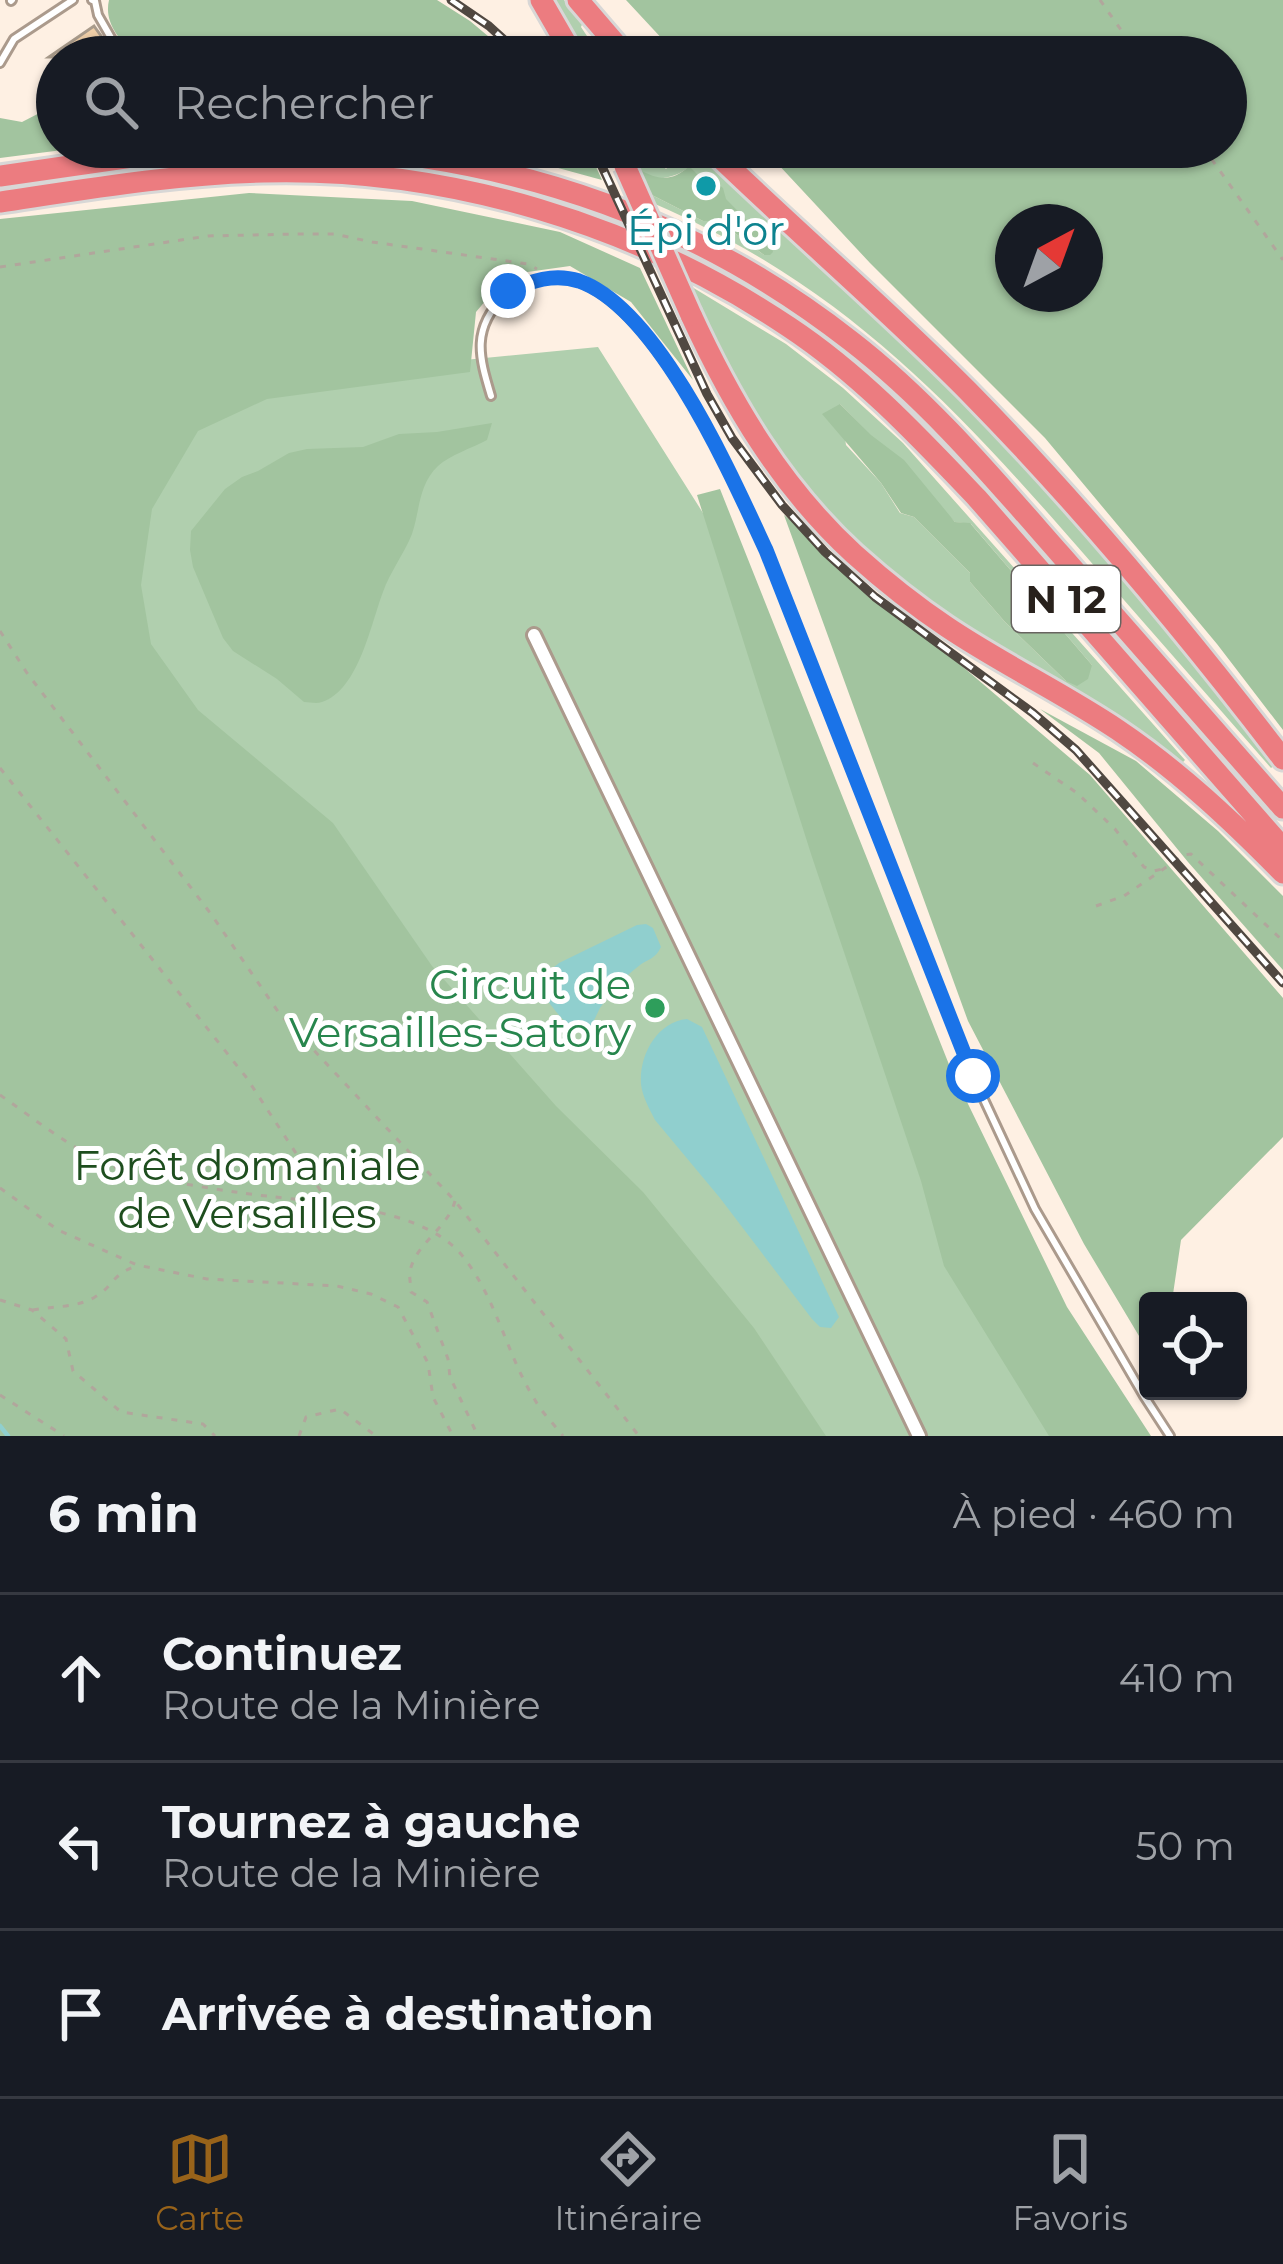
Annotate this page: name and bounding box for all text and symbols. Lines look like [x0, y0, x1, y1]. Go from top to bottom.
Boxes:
search box [36, 36, 1247, 168]
icon: search [78, 69, 144, 135]
text: Rechercher [174, 75, 434, 130]
marker: Épi d'or [693, 173, 719, 199]
place label: Épi d'or [627, 204, 785, 256]
north arrow [995, 204, 1103, 312]
route end [481, 264, 535, 318]
road number: N 12 [1012, 566, 1120, 632]
place label: Circuit de Versailles-Satory [289, 958, 631, 1058]
marker: Circuit de Versailles-Satory [642, 995, 668, 1021]
route start [946, 1049, 1000, 1103]
park label: Forêt domaniale de Versailles [73, 1139, 421, 1239]
map controls [1139, 1292, 1247, 1400]
button: locate [1139, 1292, 1247, 1400]
text: 6 min [48, 1483, 199, 1545]
text: À pied · 460 m [953, 1490, 1235, 1538]
text: Continuez [162, 1626, 402, 1681]
icon: ahead [48, 1645, 114, 1711]
text: 410 m [1119, 1654, 1235, 1702]
text: Route de la Minière [162, 1681, 541, 1729]
text: Tournez à gauche [162, 1794, 580, 1849]
icon: left [48, 1813, 114, 1879]
text: 50 m [1136, 1822, 1235, 1870]
text: Route de la Minière [162, 1849, 541, 1897]
icon: arrive [48, 1981, 114, 2047]
text: Arrivée à destination [162, 1986, 654, 2041]
tab: Carte [155, 2126, 244, 2238]
tab: Itinéraire [555, 2126, 702, 2238]
tab: Favoris [1012, 2126, 1128, 2238]

